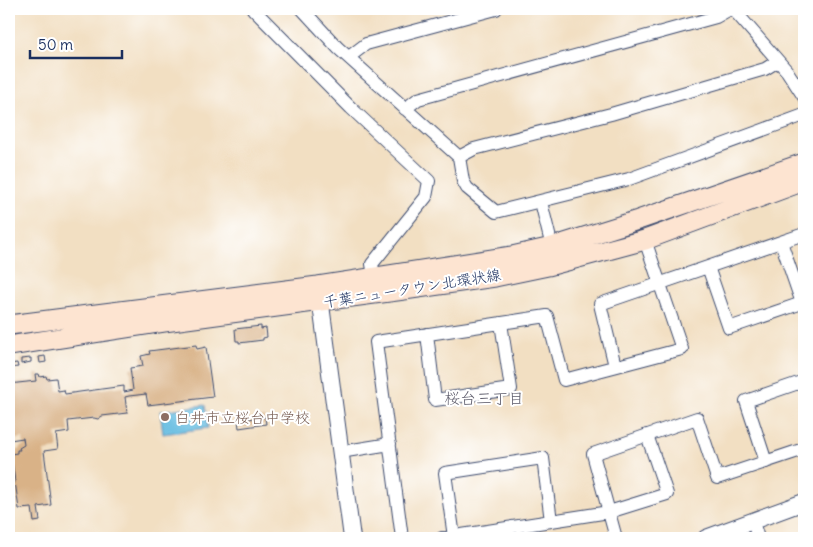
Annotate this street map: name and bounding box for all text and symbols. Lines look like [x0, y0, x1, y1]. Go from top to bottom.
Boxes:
scale bar [30, 28, 122, 60]
text: 50 m [38, 35, 73, 54]
street label: 千葉ニュータウン北環状線 [322, 265, 502, 311]
district label: 桜台三丁目 [444, 388, 524, 408]
place label: 白井市立桜台中学校 [175, 408, 310, 427]
marker: 白井市立桜台中学校 [159, 411, 171, 423]

